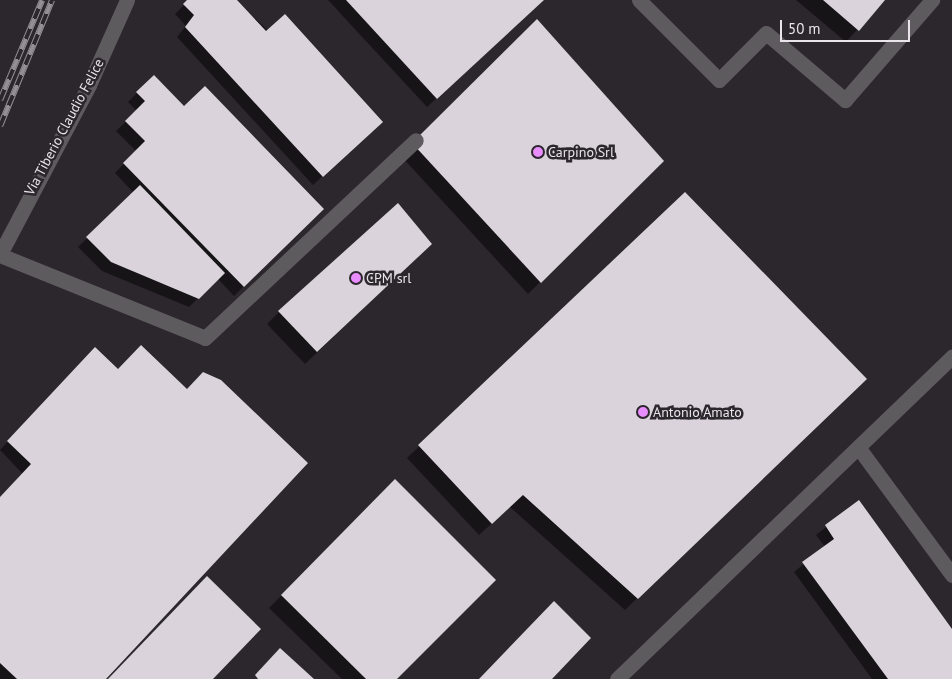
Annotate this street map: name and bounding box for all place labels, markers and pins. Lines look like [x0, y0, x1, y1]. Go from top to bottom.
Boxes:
place label: Carpino Srl [548, 144, 614, 160]
marker: Carpino Srl [532, 146, 544, 158]
place label: CPM srl [366, 270, 411, 286]
marker: CPM srl [350, 272, 362, 284]
place label: Antonio Amato [653, 404, 742, 420]
marker: Antonio Amato [637, 406, 649, 418]

